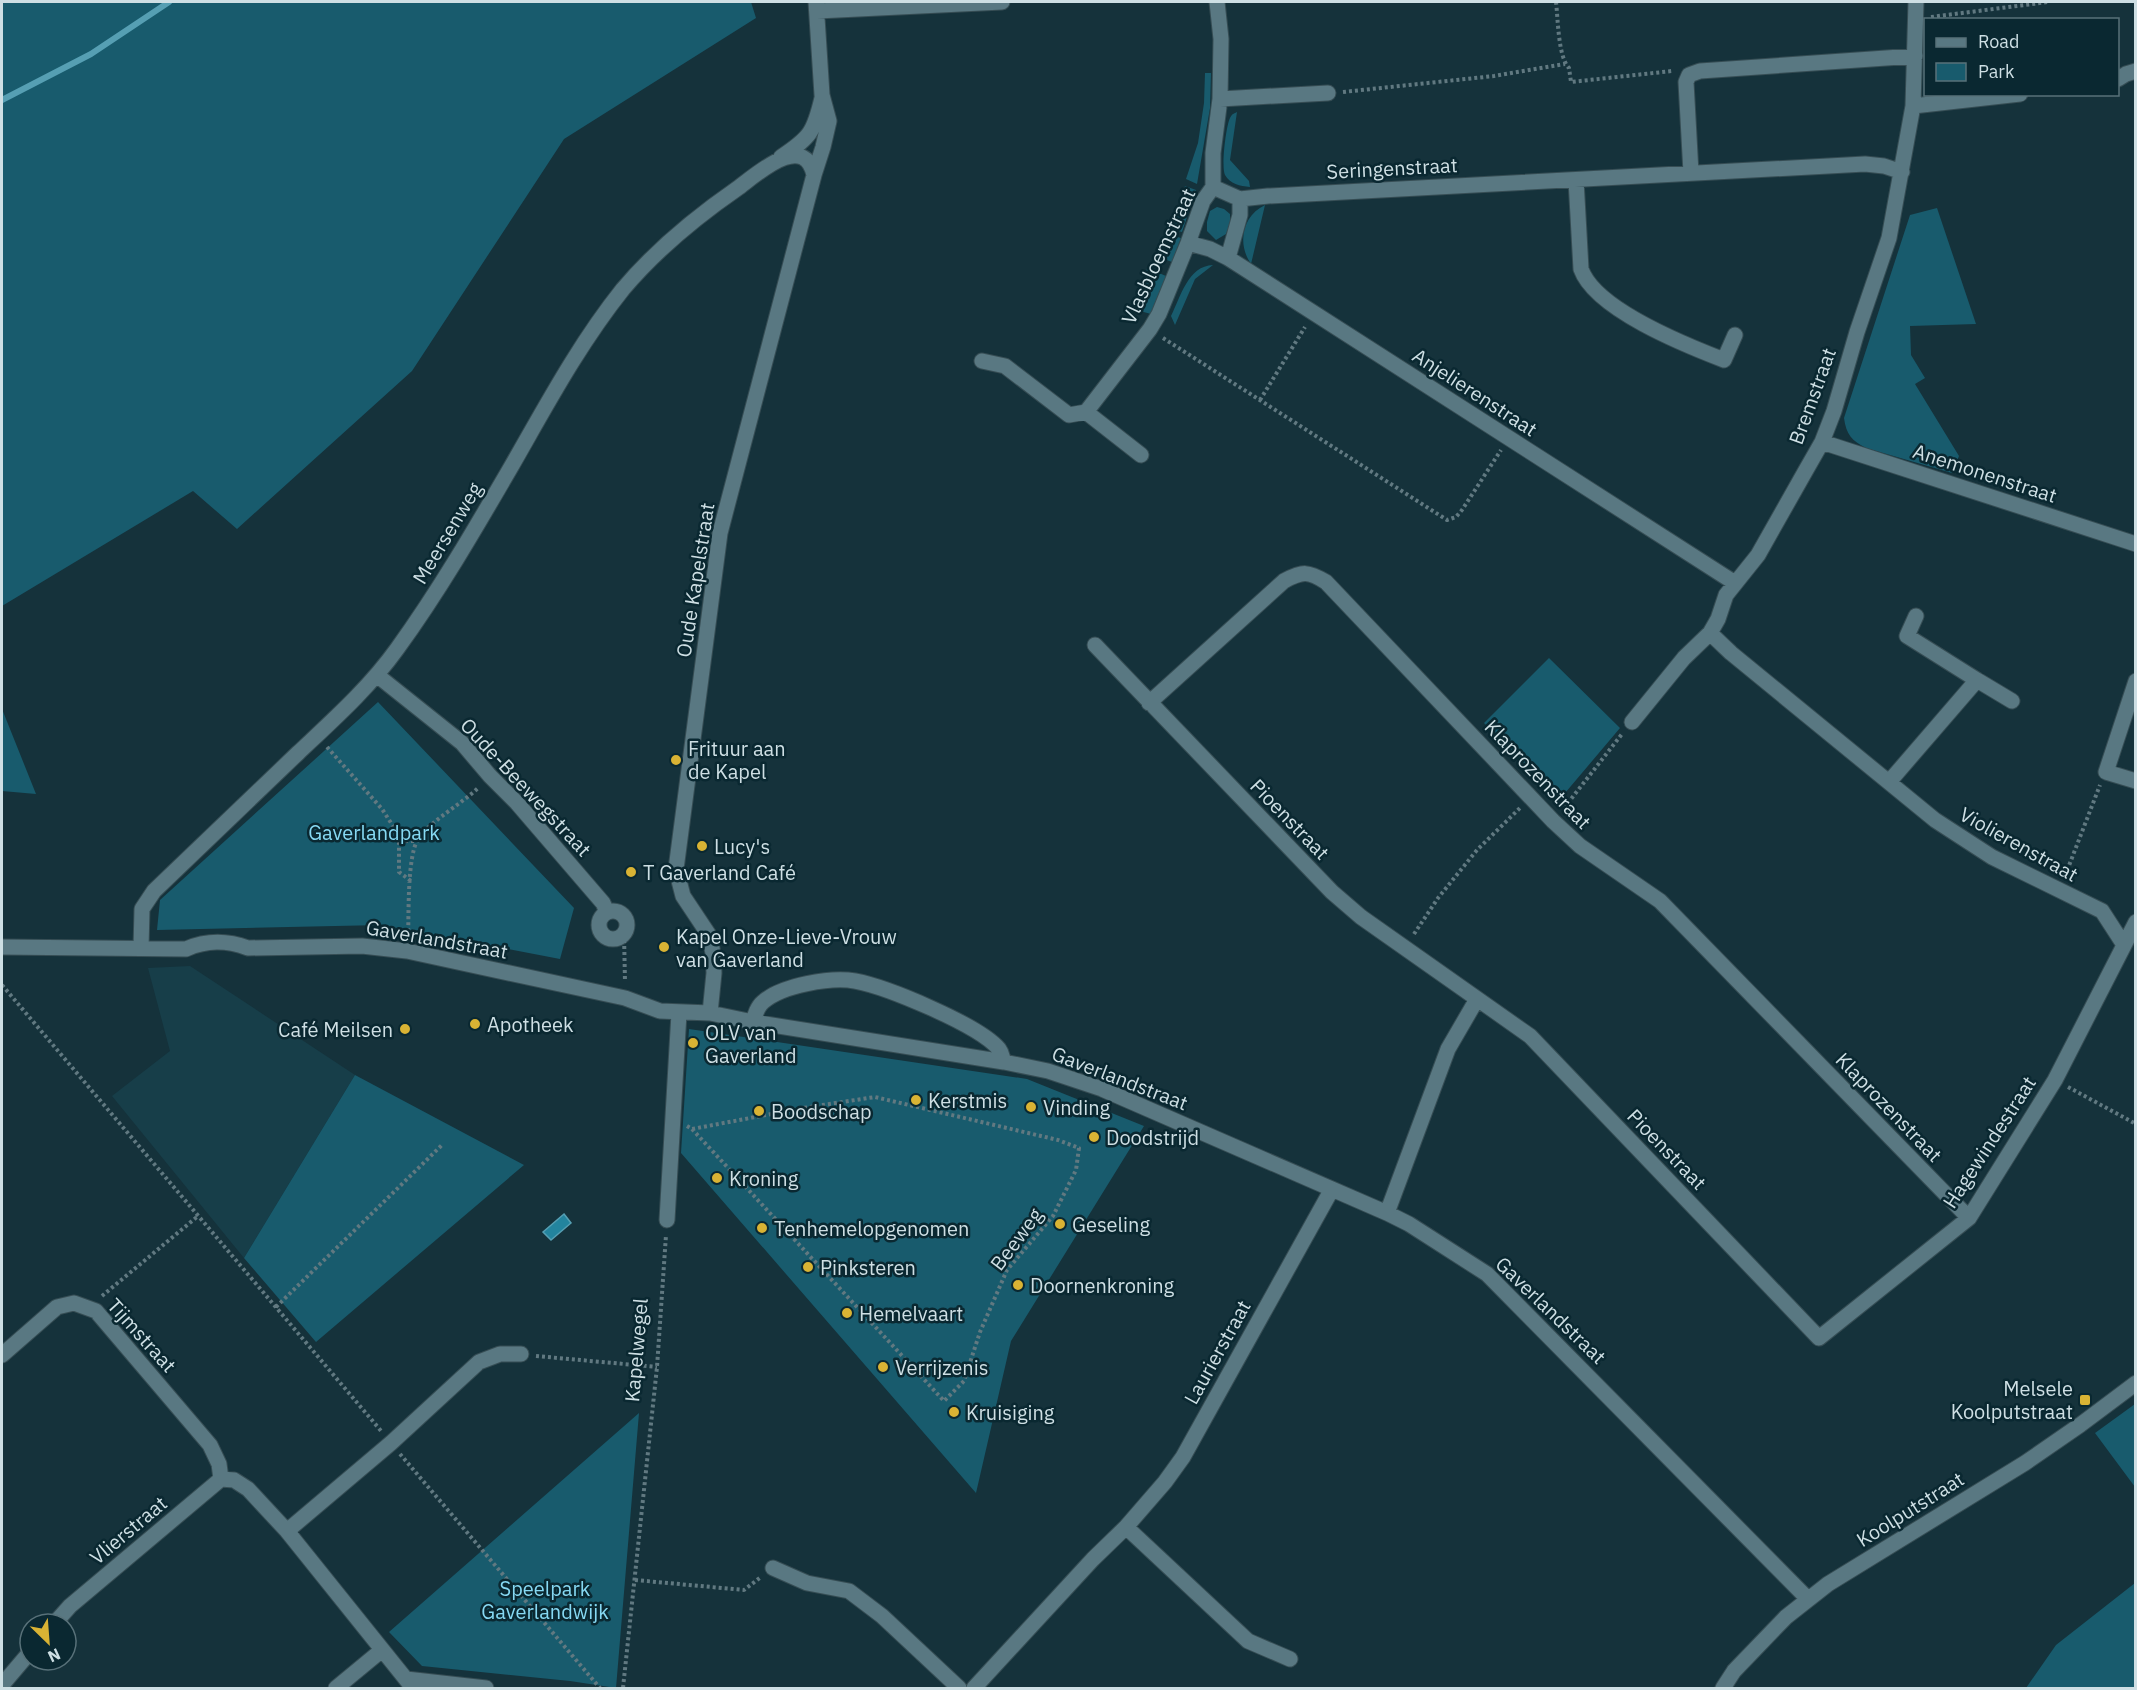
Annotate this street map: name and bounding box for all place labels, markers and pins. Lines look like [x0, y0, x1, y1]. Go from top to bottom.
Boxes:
place label: Frituur aan de Kapel [688, 735, 786, 785]
marker: Frituur aan de Kapel [669, 753, 683, 767]
place label: Lucy's [714, 833, 770, 860]
marker: Lucy's [695, 839, 709, 853]
place label: T Gaverland Café [643, 859, 796, 886]
marker: T Gaverland Café [624, 865, 638, 879]
place label: Kapel Onze-Lieve-Vrouw van Gaverland [676, 923, 897, 973]
marker: Kapel Onze-Lieve-Vrouw van Gaverland [657, 940, 671, 954]
place label: Apotheek [487, 1011, 574, 1038]
place label: Café Meilsen [278, 1016, 393, 1043]
marker: Apotheek [468, 1017, 482, 1031]
place label: OLV van Gaverland [705, 1019, 797, 1069]
marker: Café Meilsen [398, 1022, 412, 1036]
marker: OLV van Gaverland [686, 1036, 700, 1050]
place label: Kerstmis [928, 1087, 1007, 1114]
marker: Kerstmis [909, 1093, 923, 1107]
place label: Vinding [1043, 1094, 1111, 1121]
place label: Boodschap [771, 1098, 872, 1125]
marker: Vinding [1024, 1100, 1038, 1114]
marker: Boodschap [752, 1104, 766, 1118]
place label: Doodstrijd [1106, 1124, 1199, 1151]
marker: Doodstrijd [1087, 1130, 1101, 1144]
place label: Kroning [729, 1165, 799, 1192]
marker: Kroning [710, 1171, 724, 1185]
place label: Geseling [1072, 1211, 1150, 1238]
place label: Tenhemelopgenomen [774, 1215, 969, 1242]
marker: Geseling [1053, 1217, 1067, 1231]
marker: Tenhemelopgenomen [755, 1221, 769, 1235]
place label: Pinksteren [820, 1254, 916, 1281]
marker: Pinksteren [801, 1260, 815, 1274]
place label: Doornenkroning [1030, 1272, 1175, 1299]
marker: Doornenkroning [1011, 1278, 1025, 1292]
place label: Hemelvaart [859, 1300, 963, 1327]
marker: Hemelvaart [840, 1306, 854, 1320]
place label: Verrijzenis [895, 1354, 988, 1381]
marker: Verrijzenis [876, 1360, 890, 1374]
place label: Melsele Koolputstraat [1951, 1375, 2073, 1425]
marker: Melsele Koolputstraat [2078, 1393, 2092, 1407]
place label: Kruisiging [966, 1399, 1055, 1426]
marker: Kruisiging [947, 1405, 961, 1419]

